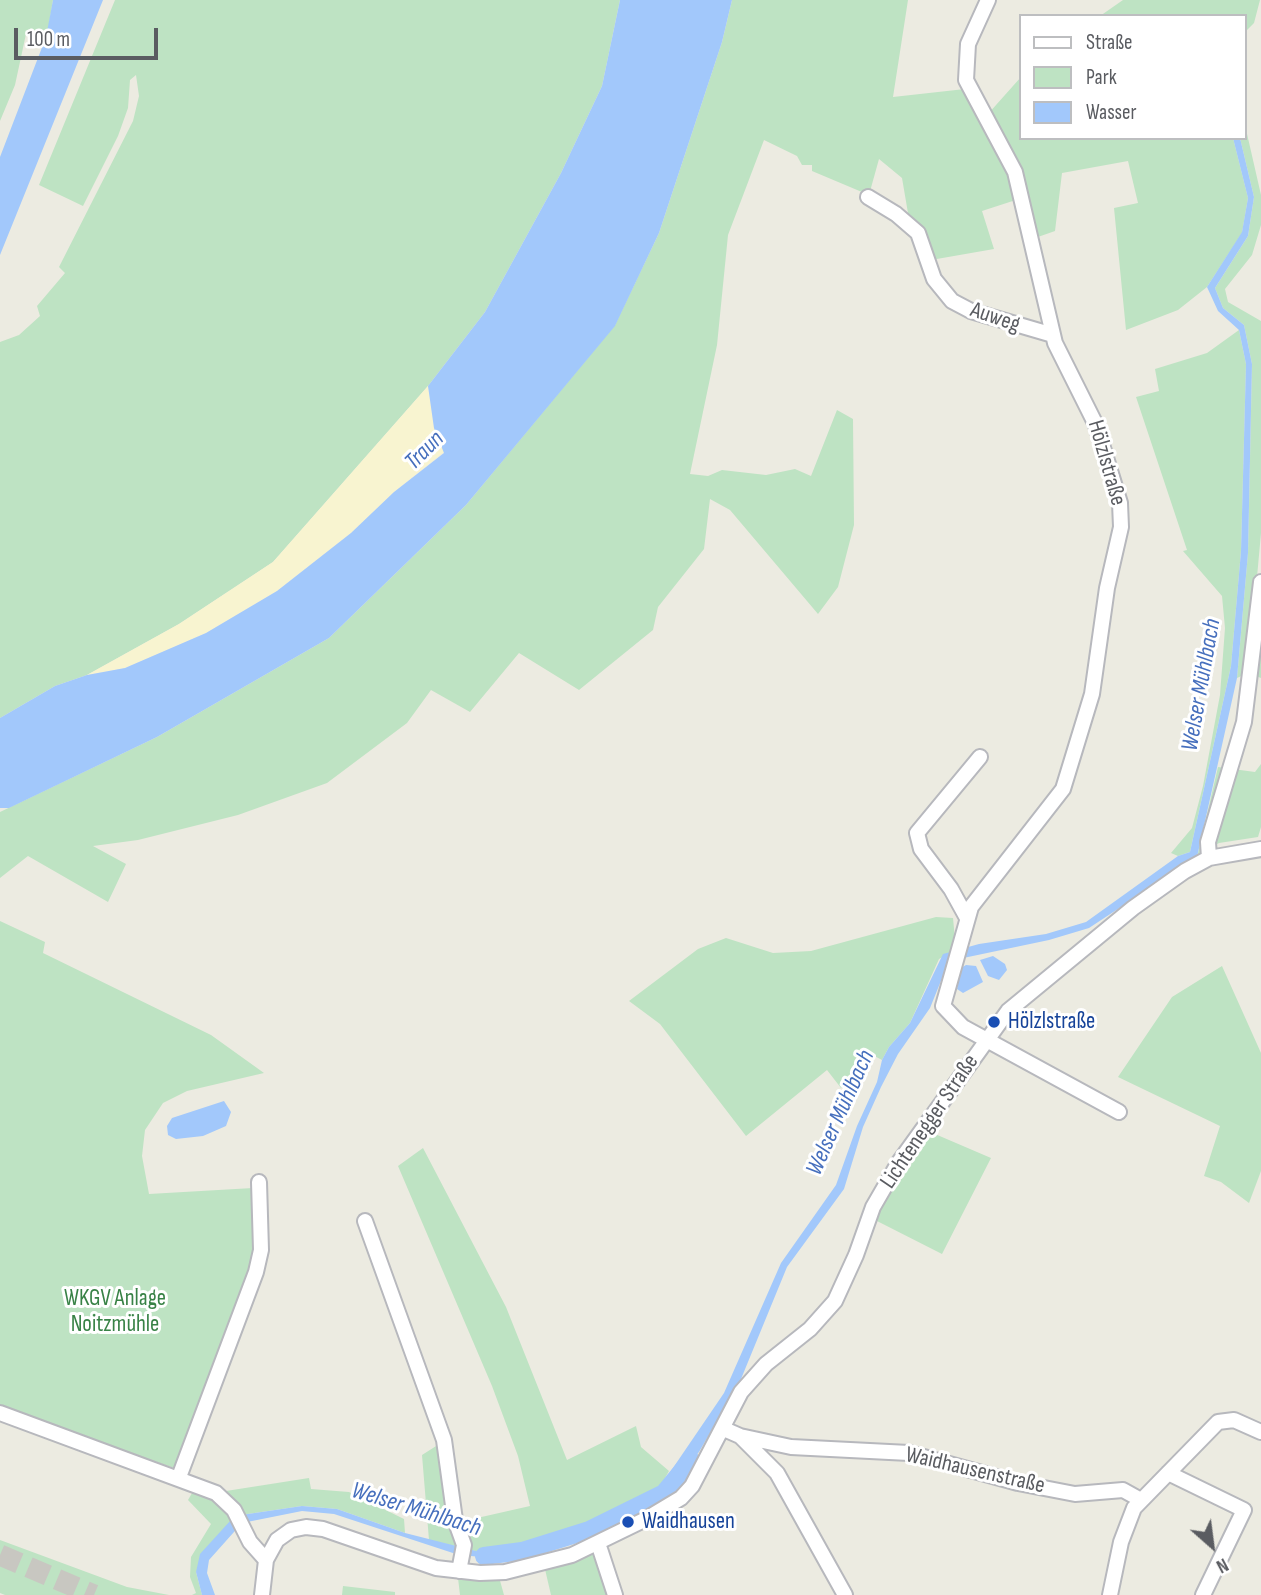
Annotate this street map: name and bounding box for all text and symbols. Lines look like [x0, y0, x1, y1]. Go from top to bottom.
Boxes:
scale bar [18, 14, 161, 58]
legend [1020, 14, 1247, 140]
text: 100 m [27, 27, 70, 52]
text: Straße [1086, 30, 1132, 55]
text: Park [1086, 65, 1117, 90]
text: Wasser [1086, 100, 1137, 125]
street label: Auweg [967, 297, 1023, 339]
street label: Hölzlstraße [1081, 417, 1131, 509]
water label: Traun [399, 425, 451, 477]
water label: Welser Mühlbach [1176, 616, 1228, 754]
place label: Hölzlstraße [1008, 1008, 1095, 1036]
marker: Hölzlstraße [986, 1014, 1002, 1030]
water label: Welser Mühlbach [801, 1046, 881, 1180]
street label: Lichtenegger Straße [875, 1050, 985, 1194]
park label: WKGV Anlage Noitzmühle [64, 1285, 166, 1339]
street label: Waidhausenstraße [903, 1442, 1047, 1500]
water label: Welser Mühlbach [348, 1477, 484, 1543]
place label: Waidhausen [642, 1508, 735, 1536]
north arrow [1177, 1511, 1247, 1581]
marker: Waidhausen [620, 1514, 636, 1530]
text: N [1212, 1552, 1232, 1578]

